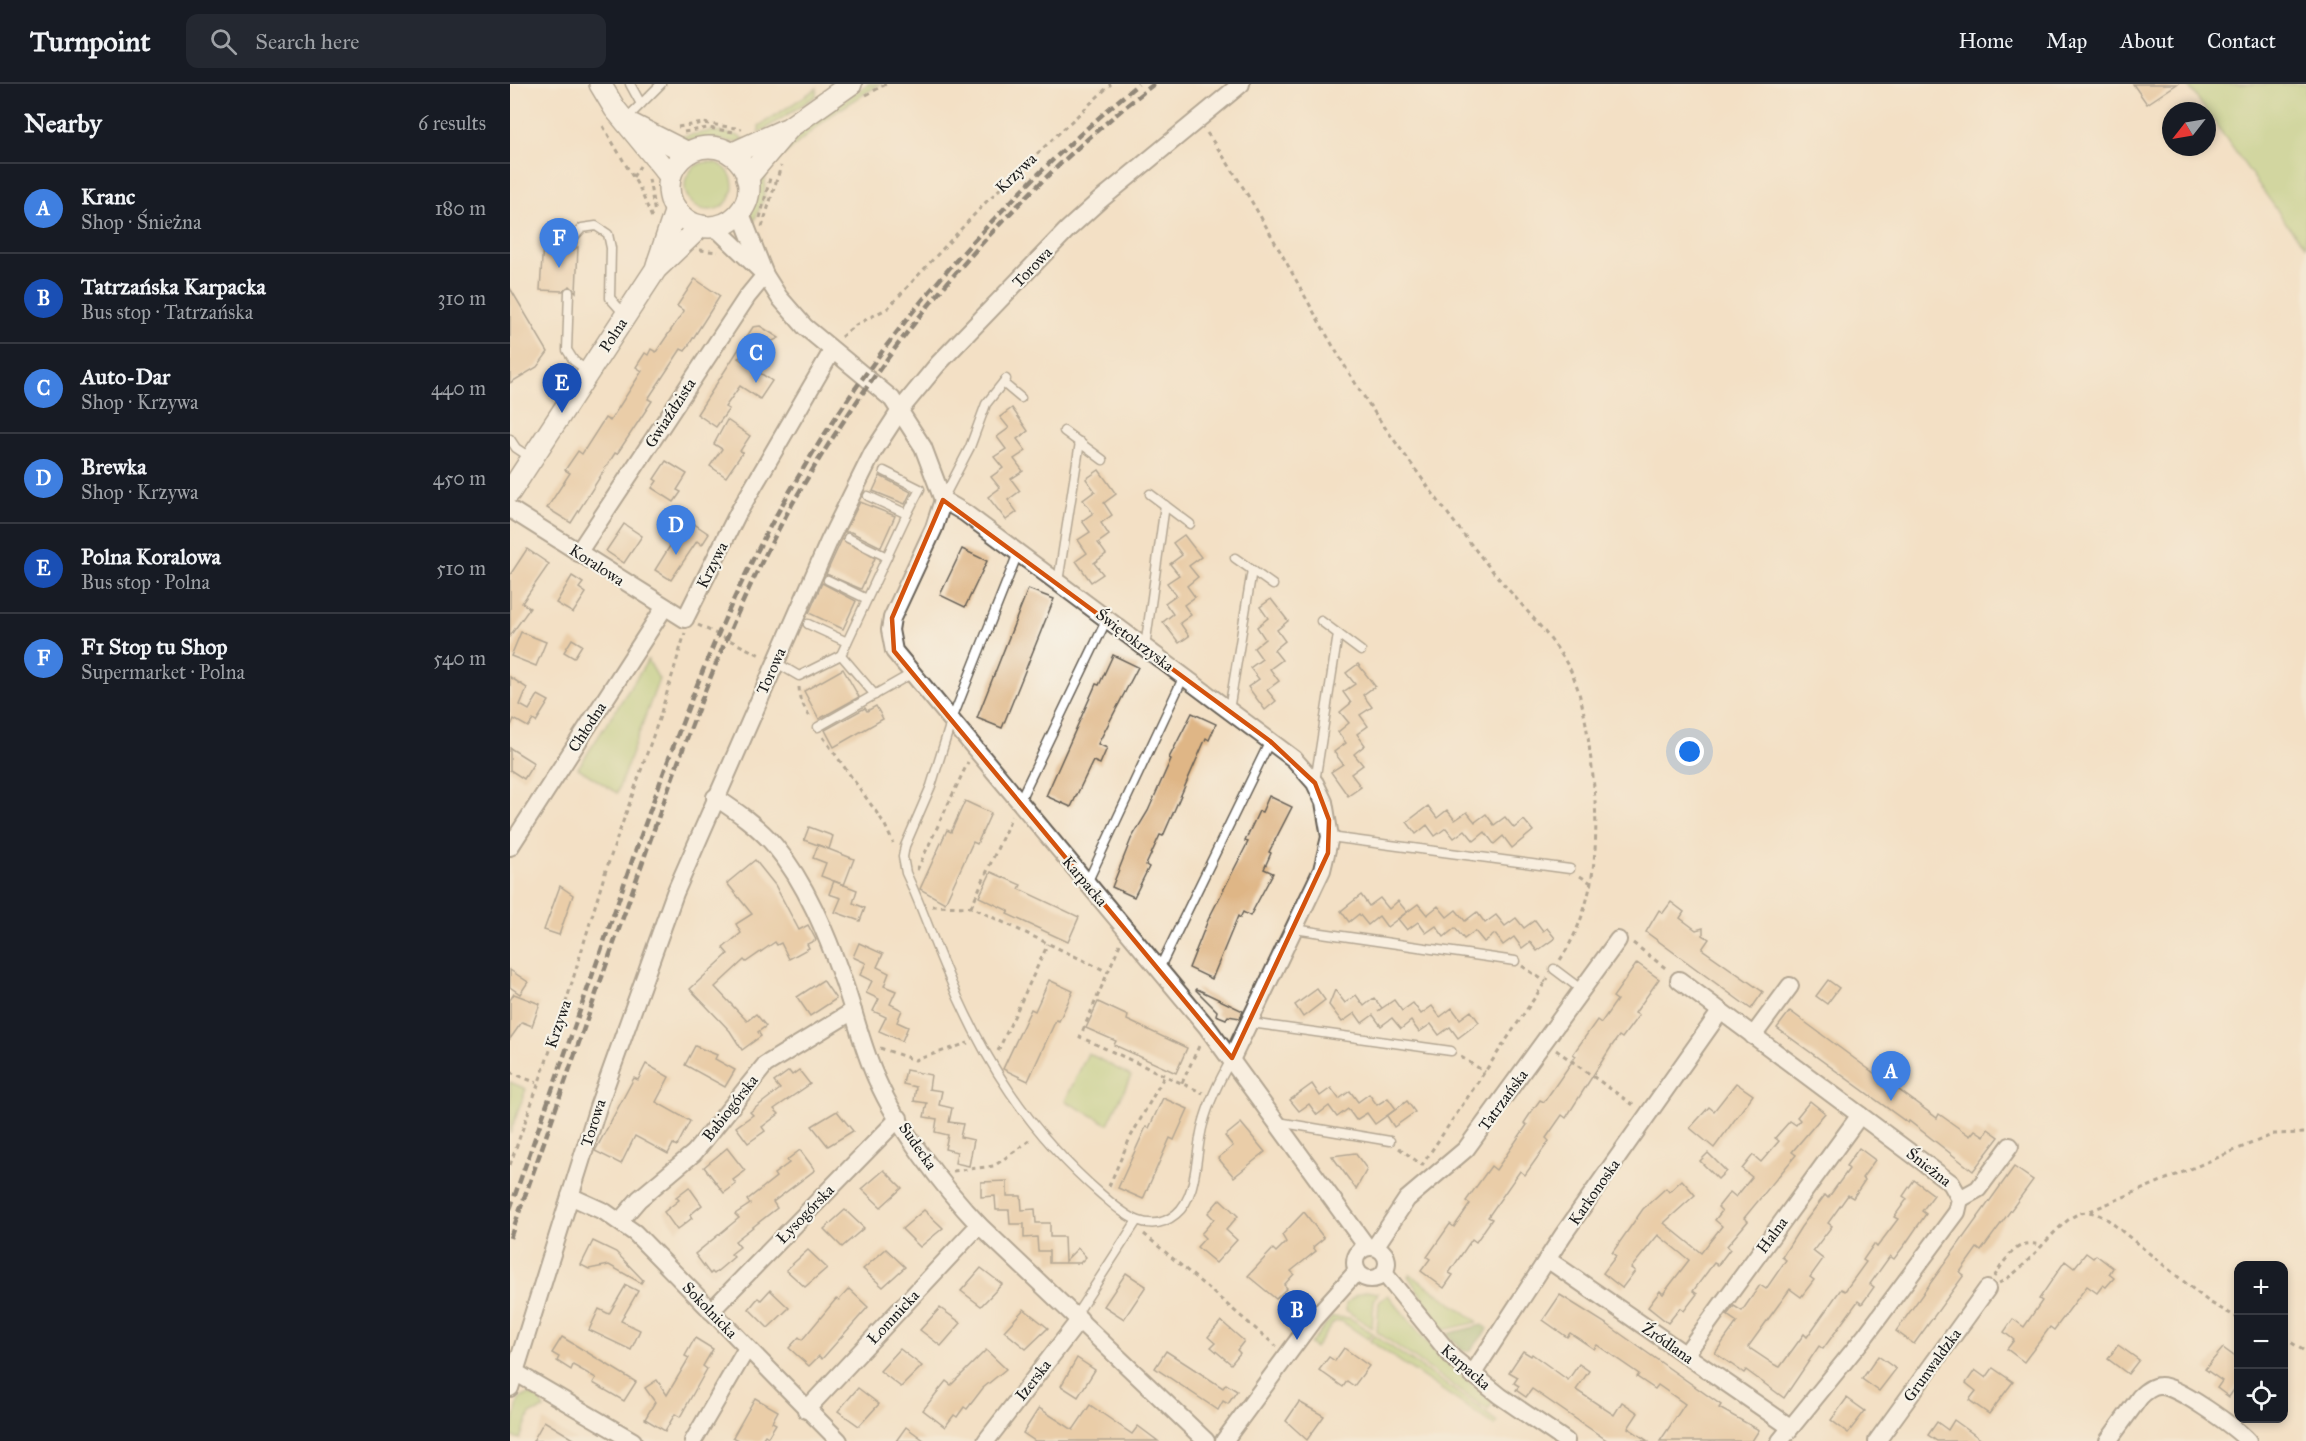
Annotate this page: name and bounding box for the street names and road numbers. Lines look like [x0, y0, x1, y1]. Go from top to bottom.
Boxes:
street label: Krzywa [992, 149, 1041, 197]
street label: Torowa [1008, 243, 1056, 291]
street label: Polna [595, 314, 631, 356]
street label: Gwiaździsta [641, 375, 700, 451]
street label: Krzywa [692, 538, 732, 591]
street label: Koralowa [566, 540, 628, 590]
street label: Świętokrzyska [1092, 603, 1179, 676]
street label: Torowa [752, 645, 790, 697]
street label: Chłodna [564, 698, 610, 756]
street label: Karpacka [1058, 852, 1112, 910]
street label: Krzywa [541, 997, 575, 1050]
street label: Tatrzańska [1474, 1065, 1532, 1134]
street label: Babiogórska [698, 1071, 763, 1146]
street label: Torowa [576, 1097, 610, 1149]
street label: Sudecka [895, 1119, 941, 1174]
street label: Śnieżna [1903, 1142, 1957, 1191]
street label: Karkonoska [1564, 1155, 1624, 1229]
street label: Łysogórska [772, 1180, 839, 1248]
street label: Halna [1752, 1213, 1792, 1257]
street label: Sokolnicka [679, 1278, 742, 1342]
street label: Łomnicka [863, 1286, 923, 1348]
street label: Źródlana [1639, 1317, 1699, 1368]
street label: Grunwaldzka [1899, 1324, 1965, 1405]
street label: Karpacka [1437, 1340, 1495, 1394]
street label: Izerska [1011, 1356, 1055, 1404]

